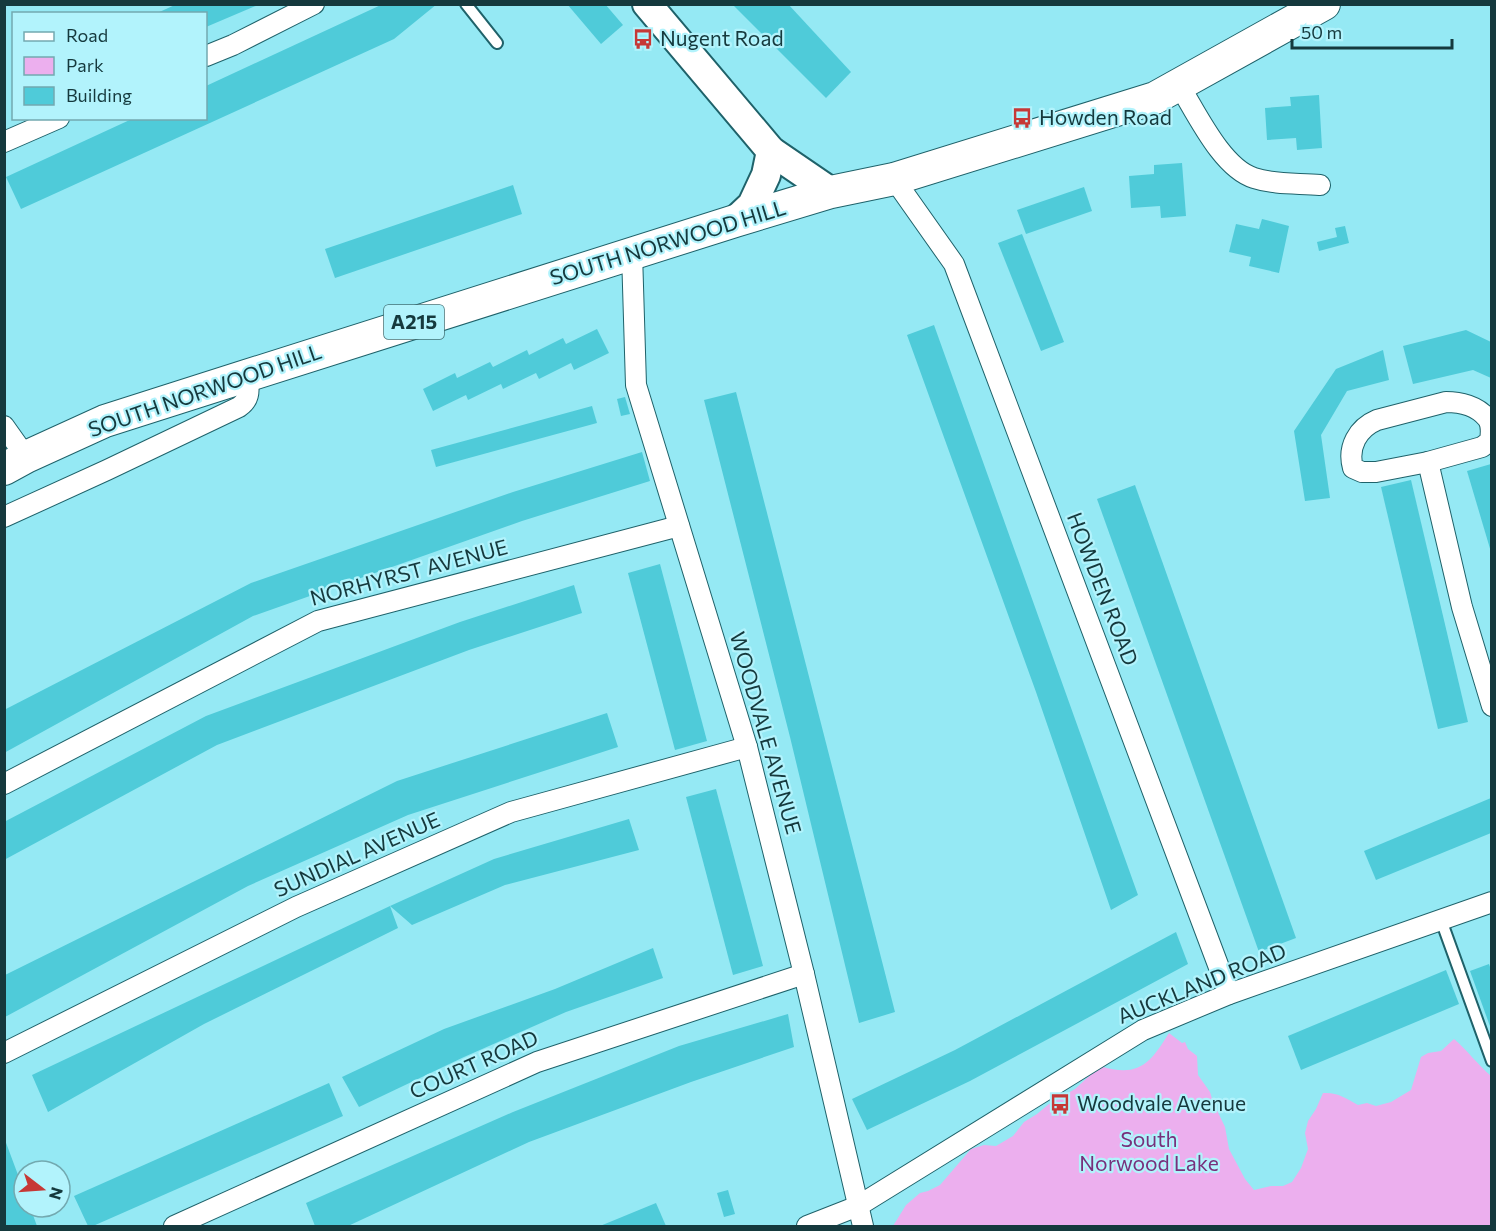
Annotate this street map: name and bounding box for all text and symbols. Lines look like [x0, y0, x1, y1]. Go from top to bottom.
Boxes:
legend [12, 12, 207, 120]
scale bar [1292, 12, 1452, 50]
text: 50 m [1301, 21, 1342, 43]
text: Road [66, 24, 108, 46]
place label: Nugent Road [660, 25, 784, 50]
bus stop icon: Nugent Road [631, 27, 655, 51]
text: Park [66, 54, 104, 76]
text: Building [66, 84, 132, 106]
place label: Howden Road [1039, 104, 1172, 129]
bus stop icon: Howden Road [1010, 106, 1034, 130]
street label: SOUTH NORWOOD HILL [547, 194, 788, 289]
road number: A215 [384, 305, 444, 339]
street label: SOUTH NORWOOD HILL [85, 338, 324, 441]
street label: HOWDEN ROAD [1063, 508, 1144, 669]
street label: NORHYRST AVENUE [307, 533, 510, 610]
street label: WOODVALE AVENUE [726, 628, 807, 837]
street label: SUNDIAL AVENUE [270, 806, 443, 901]
street label: AUCKLAND ROAD [1113, 937, 1289, 1028]
street label: COURT ROAD [405, 1024, 542, 1103]
place label: Woodvale Avenue [1077, 1090, 1246, 1115]
bus stop icon: Woodvale Avenue [1048, 1092, 1072, 1116]
park label: South Norwood Lake [1079, 1126, 1219, 1175]
north arrow [12, 1159, 72, 1219]
text: N [46, 1185, 68, 1202]

